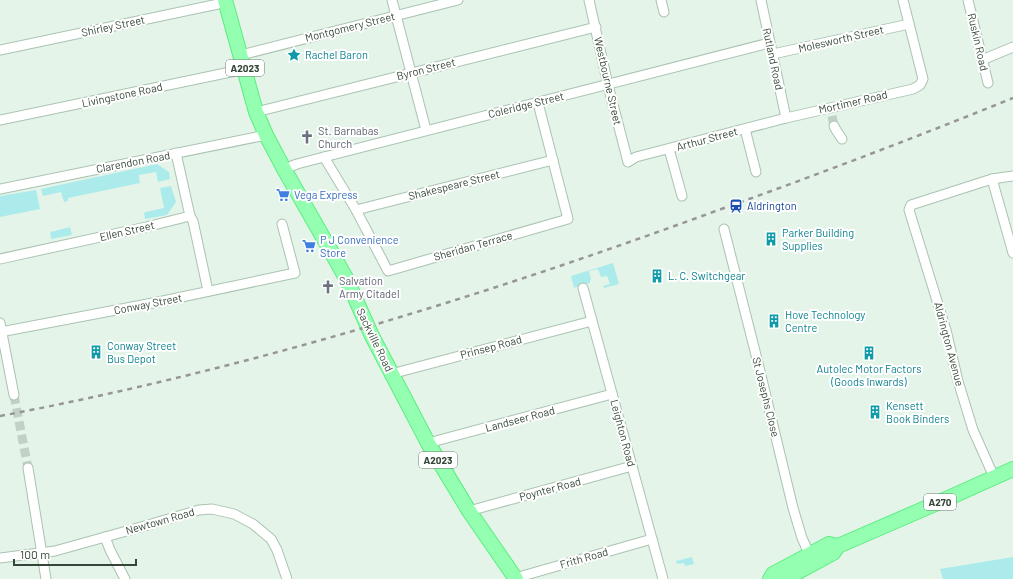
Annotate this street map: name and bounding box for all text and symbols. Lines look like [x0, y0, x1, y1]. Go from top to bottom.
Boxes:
street label: Montgomery Street [304, 9, 396, 44]
street label: Shirley Street [80, 12, 146, 39]
street label: Ruskin Road [966, 12, 991, 72]
street label: Molesworth Street [797, 22, 885, 55]
street label: Rutland Road [761, 27, 786, 91]
street label: Westbourne Street [592, 36, 625, 126]
place icon: Rachel Baron [286, 47, 302, 63]
place label: Rachel Baron [305, 48, 368, 61]
street label: Byron Street [395, 55, 457, 82]
road number: A2023 [226, 60, 264, 76]
street label: Livingstone Road [80, 80, 163, 109]
street label: Mortimer Road [817, 87, 889, 116]
street label: Coleridge Street [487, 89, 565, 120]
place label: St. Barnabas Church [318, 124, 379, 150]
street label: Arthur Street [675, 124, 739, 153]
church icon: St. Barnabas Church [299, 129, 315, 145]
street label: Clarendon Road [95, 148, 171, 175]
street label: Shakespeare Street [407, 167, 501, 202]
supermarket icon: Vega Express [275, 187, 291, 203]
place label: Vega Express [294, 188, 358, 201]
station icon: Aldrington [728, 198, 744, 214]
place label: Aldrington [747, 199, 797, 212]
street label: Ellen Street [98, 218, 156, 243]
place label: Parker Building Supplies [782, 226, 854, 252]
street label: Sheridan Terrace [432, 228, 514, 263]
building icon: Parker Building Supplies [763, 231, 779, 247]
place label: P J Convenience Store [320, 233, 399, 259]
supermarket icon: P J Convenience Store [301, 238, 317, 254]
building icon: L. C. Switchgear [649, 268, 665, 284]
place label: L. C. Switchgear [668, 269, 745, 282]
place label: Salvation Army Citadel [339, 274, 399, 300]
church icon: Salvation Army Citadel [320, 279, 336, 295]
street label: Conway Street [113, 291, 183, 316]
street label: Aldrington Avenue [932, 300, 967, 388]
street label: Sackville Road [355, 306, 396, 374]
place label: Hove Technology Centre [785, 308, 865, 334]
building icon: Hove Technology Centre [766, 313, 782, 329]
street label: Prinsep Road [459, 332, 523, 361]
place label: Conway Street Bus Depot [107, 339, 176, 365]
building icon: Conway Street Bus Depot [88, 344, 104, 360]
building icon: Autolec Motor Factors (Goods Inwards) [861, 345, 877, 361]
street label: St Josephs Close [750, 356, 783, 438]
place label: Autolec Motor Factors (Goods Inwards) [817, 362, 921, 388]
street label: Leighton Road [608, 398, 639, 468]
place label: Kensett Book Binders [886, 399, 949, 425]
street label: Landseer Road [484, 403, 556, 434]
building icon: Kensett Book Binders [867, 404, 883, 420]
road number: A2023 [419, 452, 457, 468]
street label: Poynter Road [518, 474, 582, 503]
road number: A270 [924, 494, 956, 510]
street label: Newtown Road [124, 504, 196, 537]
scale bar [14, 541, 136, 567]
street label: Frith Road [558, 544, 609, 571]
text: 100 m [20, 547, 50, 561]

